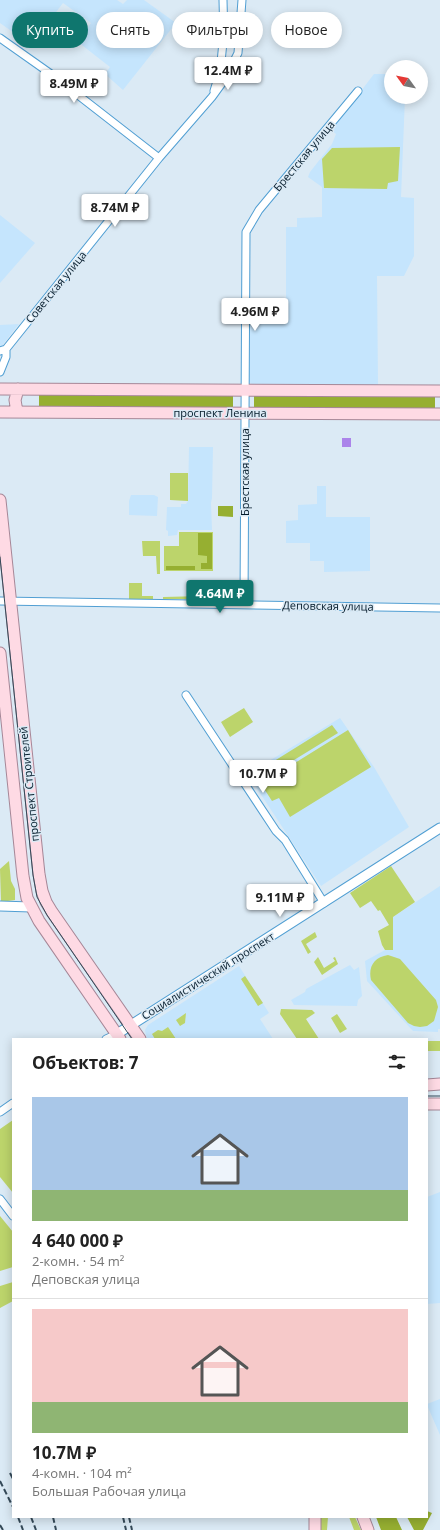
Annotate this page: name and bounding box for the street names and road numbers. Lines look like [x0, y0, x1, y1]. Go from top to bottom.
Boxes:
street label: Брестская улица [270, 117, 338, 194]
street label: Советская улица [22, 247, 89, 326]
street label: проспект Ленина [173, 405, 267, 420]
street label: Брестская улица [237, 428, 252, 516]
street label: Деповская улица [282, 597, 374, 614]
street label: проспект Строителей [15, 726, 42, 842]
street label: Социалистический проспект [138, 928, 277, 1023]

